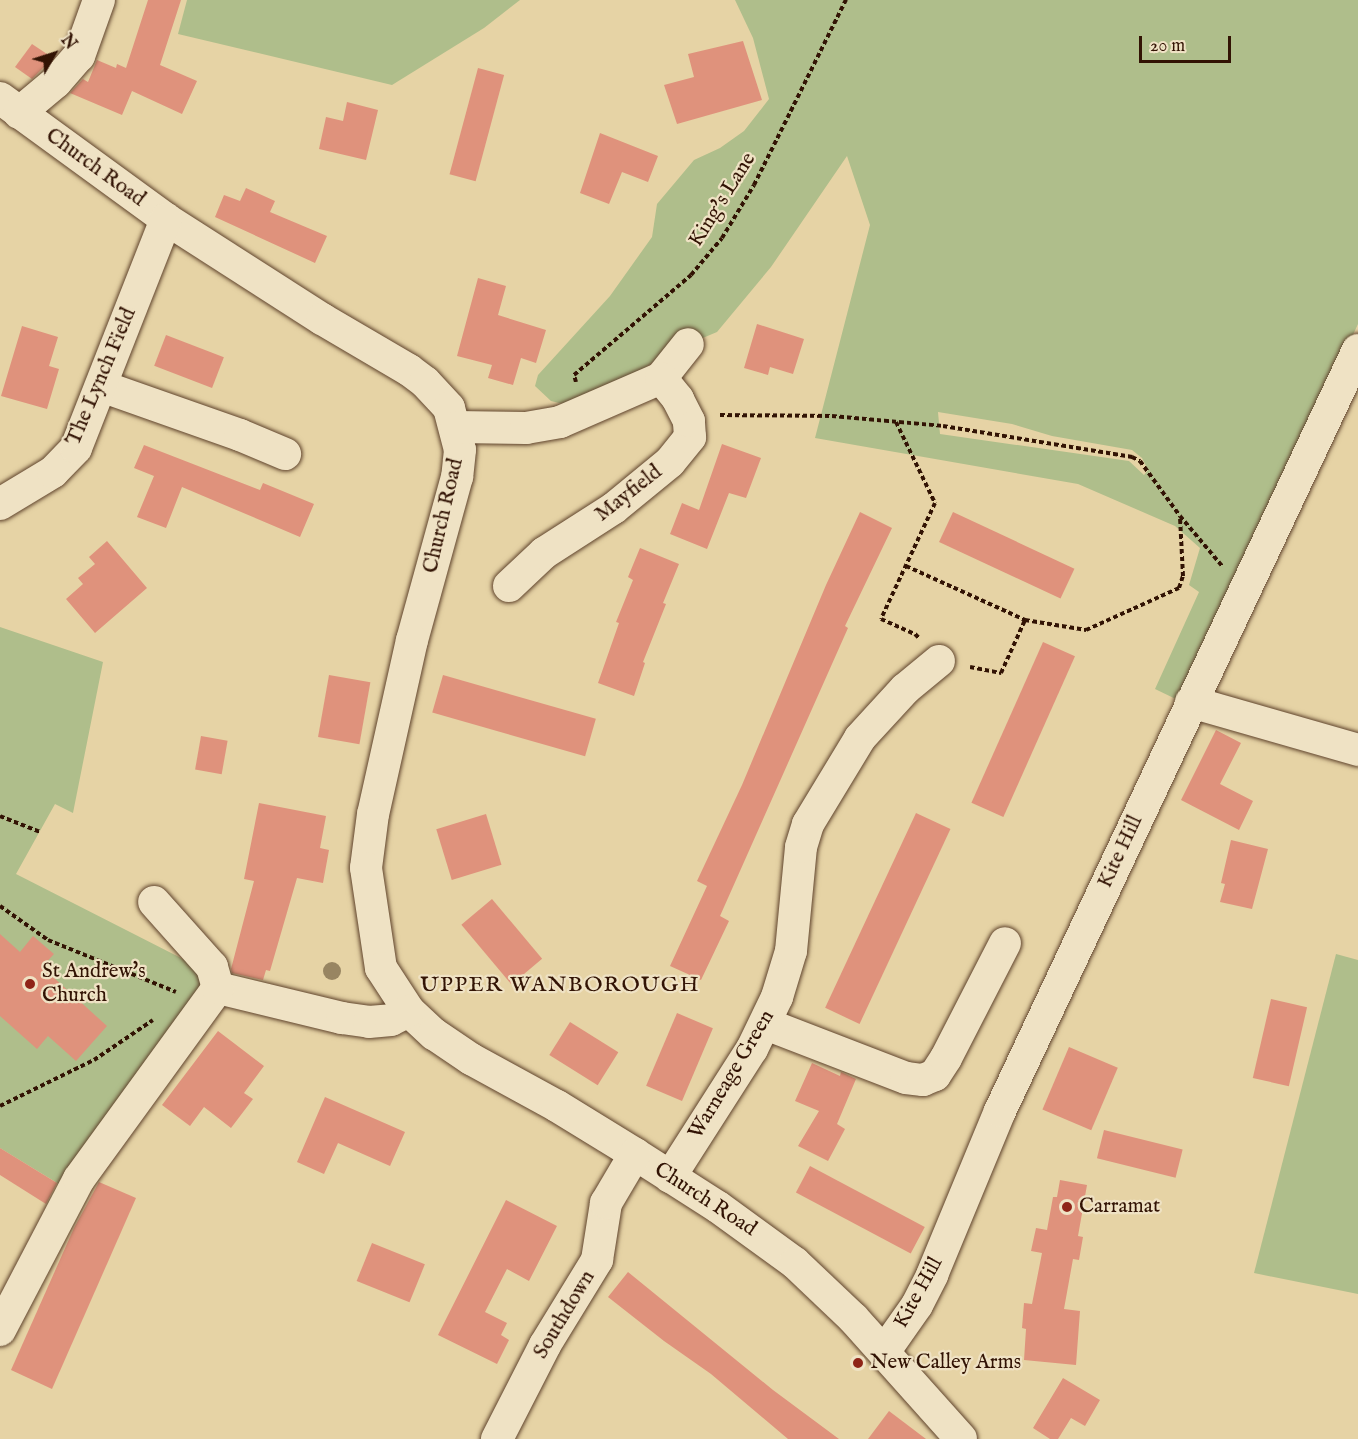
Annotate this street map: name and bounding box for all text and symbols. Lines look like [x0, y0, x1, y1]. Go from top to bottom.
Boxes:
north arrow [24, 24, 84, 84]
scale bar [1142, 24, 1234, 62]
text: N [56, 31, 80, 54]
text: 20 m [1150, 35, 1185, 58]
street label: Church Road [40, 123, 150, 213]
street label: King's Lane [684, 148, 762, 252]
street label: The Lynch Field [62, 304, 142, 450]
street label: Church Road [419, 456, 469, 576]
street label: Mayfield [591, 460, 667, 528]
street label: Kite Hill [1093, 812, 1149, 892]
place label: St Andrew's Church [42, 959, 146, 1009]
district label: UPPER WANBOROUGH [420, 973, 700, 999]
marker: St Andrew's Church [23, 977, 37, 991]
street label: Warneage Green [684, 1006, 780, 1144]
street label: Church Road [649, 1158, 761, 1242]
place label: Carramat [1079, 1194, 1160, 1220]
marker: Carramat [1060, 1200, 1074, 1214]
street label: Kite Hill [889, 1253, 949, 1333]
street label: Southdown [529, 1266, 601, 1364]
place label: New Calley Arms [870, 1350, 1021, 1376]
marker: New Calley Arms [851, 1356, 865, 1370]

